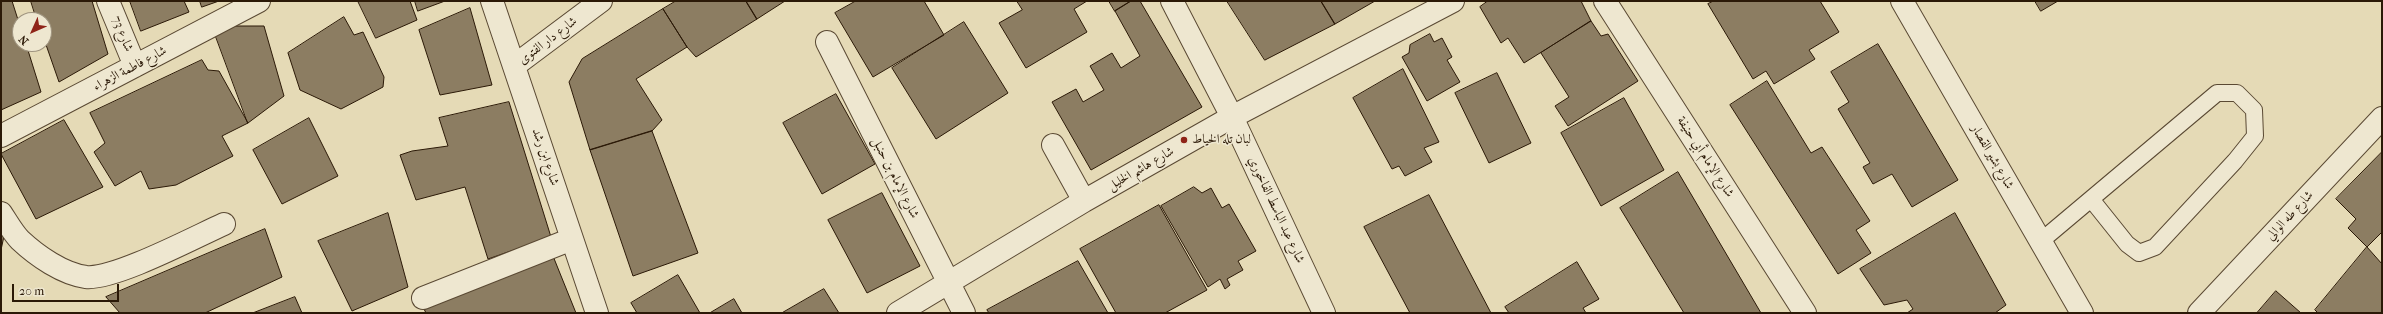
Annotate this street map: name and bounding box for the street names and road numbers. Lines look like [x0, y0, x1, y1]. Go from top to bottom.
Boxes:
street label: شارع 73 [108, 14, 136, 54]
street label: شارع دار الفتوى [516, 14, 580, 68]
street label: شارع فاطمة الزهراء [91, 43, 169, 95]
street label: شارع الإمام أبي حنيفة [1673, 114, 1737, 200]
street label: شارع بشير القصار [1967, 122, 2017, 192]
street label: شارع ابن رشد [528, 126, 562, 188]
street label: شارع الإمام بن حنبل [868, 135, 922, 221]
street label: شارع هاشم الخليل [1105, 144, 1177, 194]
street label: شارع عبد الباسط الفاخوري [1244, 154, 1308, 266]
street label: شارع طه الوالي [2263, 188, 2317, 244]

